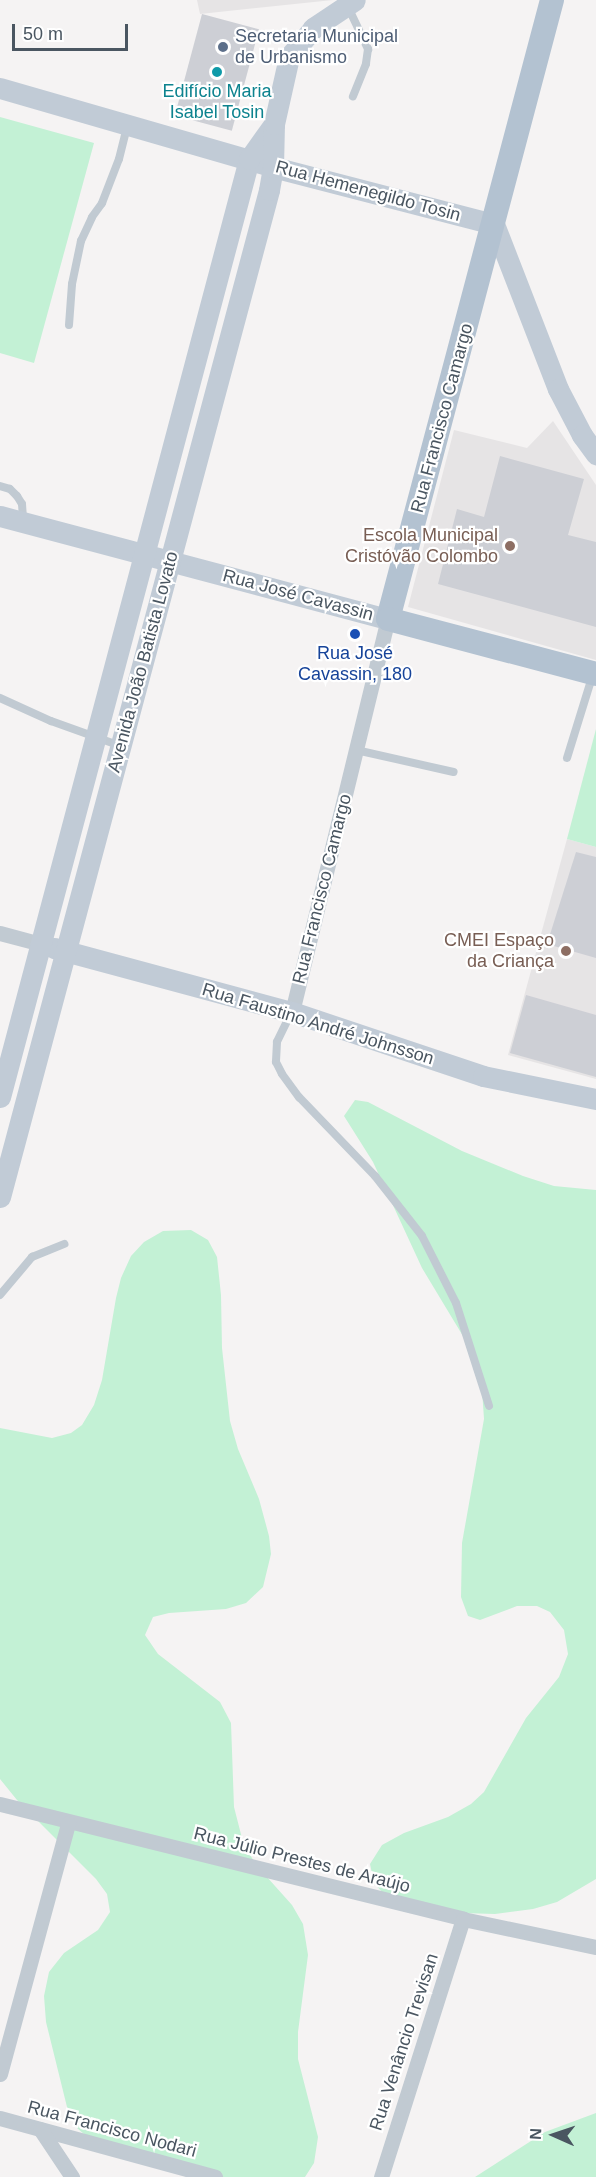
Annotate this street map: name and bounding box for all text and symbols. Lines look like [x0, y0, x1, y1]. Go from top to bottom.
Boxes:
scale bar [15, 12, 130, 50]
text: 50 m [23, 24, 63, 44]
place label: Secretaria Municipal de Urbanismo [235, 26, 398, 68]
marker: Secretaria Municipal de Urbanismo [216, 40, 230, 54]
marker: Edifício Maria Isabel Tosin [210, 65, 224, 79]
place label: Edifício Maria Isabel Tosin [162, 81, 272, 124]
street label: Rua Hemenegildo Tosin [273, 156, 463, 226]
street label: Rua Francisco Camargo [406, 321, 478, 515]
place label: Escola Municipal Cristóvão Colombo [345, 525, 498, 568]
marker: Escola Municipal Cristóvão Colombo [503, 539, 517, 553]
street label: Avenida João Batista Lovato [103, 549, 183, 775]
street label: Rua José Cavassin [220, 564, 376, 626]
marker: Rua José Cavassin, 180 [348, 627, 362, 641]
place label: Rua José Cavassin, 180 [298, 643, 412, 686]
street label: Rua Francisco Camargo [288, 792, 356, 986]
place label: CMEI Espaço da Criança [444, 930, 554, 972]
marker: CMEI Espaço da Criança [559, 944, 573, 958]
street label: Rua Faustino André Johnsson [199, 978, 437, 1070]
street label: Rua Júlio Prestes de Araújo [191, 1823, 413, 1897]
street label: Rua Venâncio Trevisan [365, 1950, 443, 2134]
street label: Rua Francisco Nodari [25, 2096, 199, 2162]
north arrow [524, 2105, 584, 2165]
text: N [527, 2128, 544, 2140]

